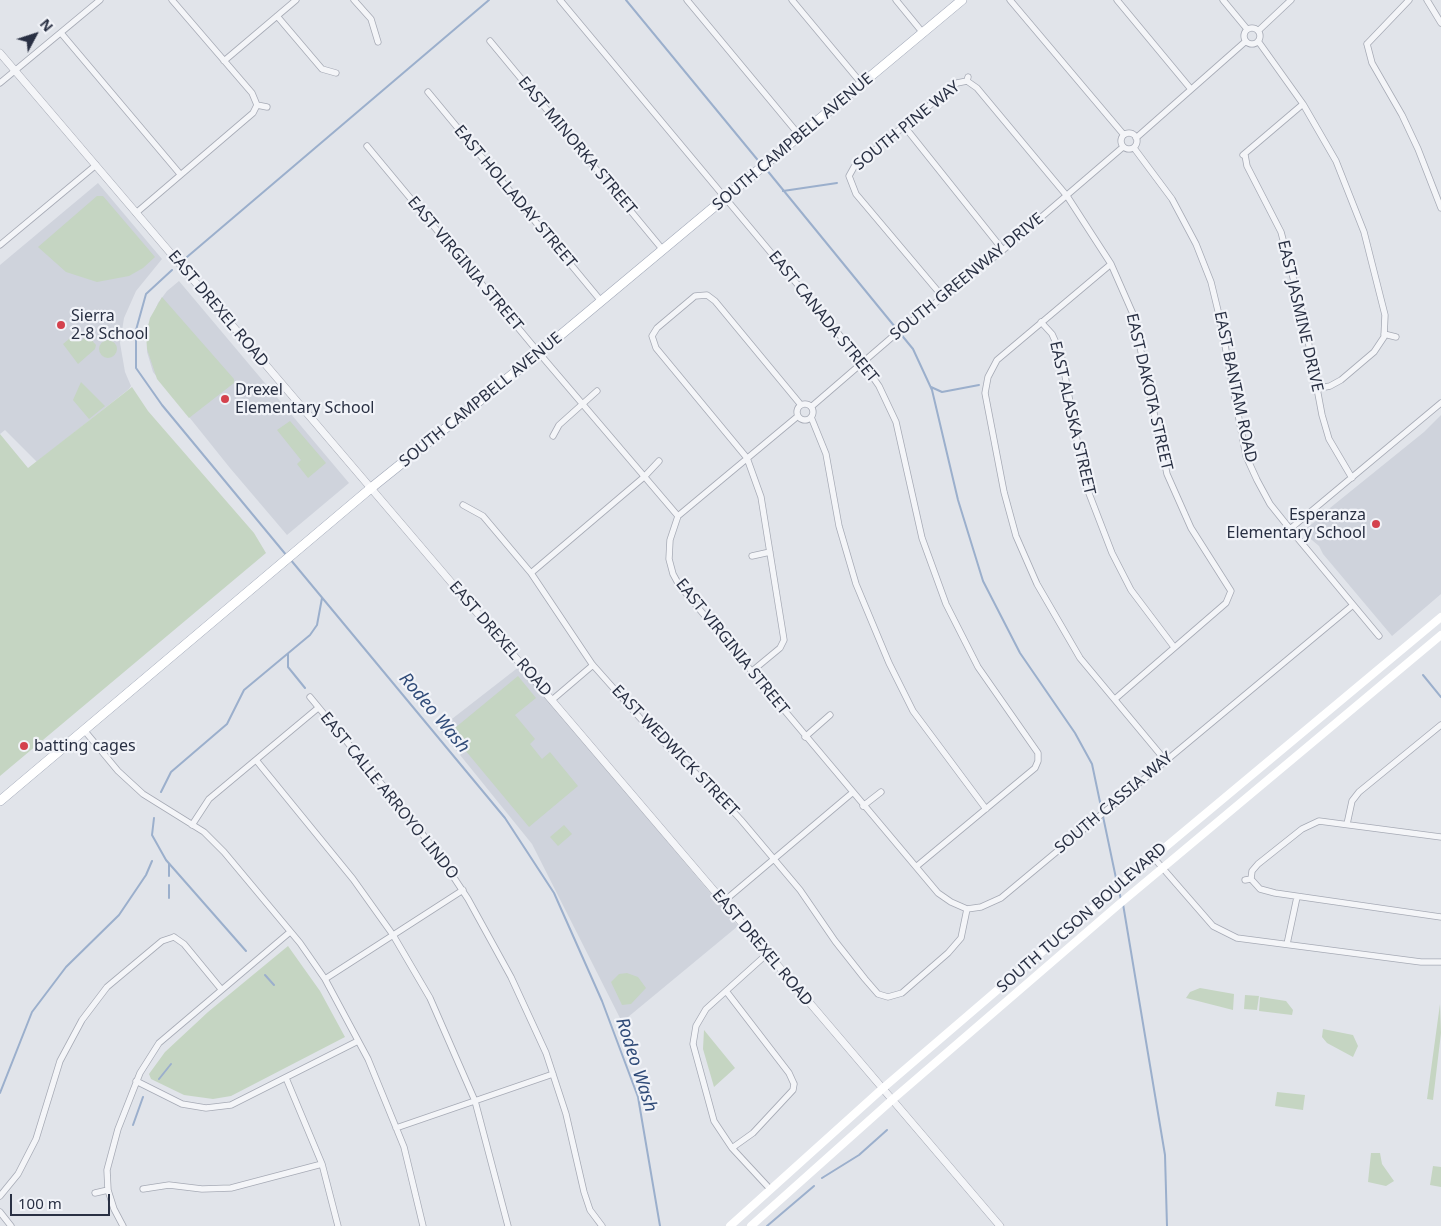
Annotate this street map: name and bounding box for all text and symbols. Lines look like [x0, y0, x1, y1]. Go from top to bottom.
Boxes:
north arrow [10, 10, 60, 60]
text: N [36, 15, 58, 36]
street label: SOUTH CAMPBELL AVENUE [709, 69, 877, 215]
street label: EAST MINORKA STREET [514, 73, 640, 219]
street label: SOUTH PINE WAY [850, 77, 964, 175]
street label: EAST HOLLADAY STREET [450, 122, 580, 272]
street label: EAST VIRGINIA STREET [403, 193, 527, 335]
street label: SOUTH GREENWAY DRIVE [886, 209, 1048, 345]
street label: EAST JASMINE DRIVE [1273, 238, 1327, 394]
street label: EAST DREXEL ROAD [164, 247, 272, 371]
street label: EAST CANADA STREET [764, 247, 882, 387]
place label: Sierra 2-8 School [71, 306, 148, 344]
street label: EAST BANTAM ROAD [1210, 309, 1260, 465]
street label: EAST DAKOTA STREET [1122, 312, 1176, 472]
marker: Sierra 2-8 School [55, 319, 67, 331]
street label: SOUTH CAMPBELL AVENUE [396, 329, 566, 471]
street label: EAST ALASKA STREET [1045, 339, 1099, 497]
place label: Drexel Elementary School [235, 380, 374, 418]
marker: Drexel Elementary School [219, 393, 231, 405]
place label: Esperanza Elementary School [1227, 505, 1366, 543]
marker: Esperanza Elementary School [1370, 518, 1382, 530]
street label: EAST VIRGINIA STREET [671, 575, 793, 719]
street label: EAST DREXEL ROAD [445, 577, 555, 701]
water label: Rodeo Wash [394, 668, 474, 758]
street label: EAST WEDWICK STREET [607, 681, 743, 821]
street label: EAST CALLE ARROYO LINDO [316, 709, 462, 883]
place label: batting cages [34, 736, 136, 756]
marker: batting cages [18, 740, 30, 752]
street label: SOUTH CASSIA WAY [1051, 748, 1177, 858]
street label: SOUTH TUCSON BOULEVARD [993, 839, 1171, 997]
street label: EAST DREXEL ROAD [708, 886, 816, 1010]
water label: Rodeo Wash [611, 1015, 661, 1115]
scale bar [12, 1184, 112, 1216]
text: 100 m [18, 1193, 62, 1213]

